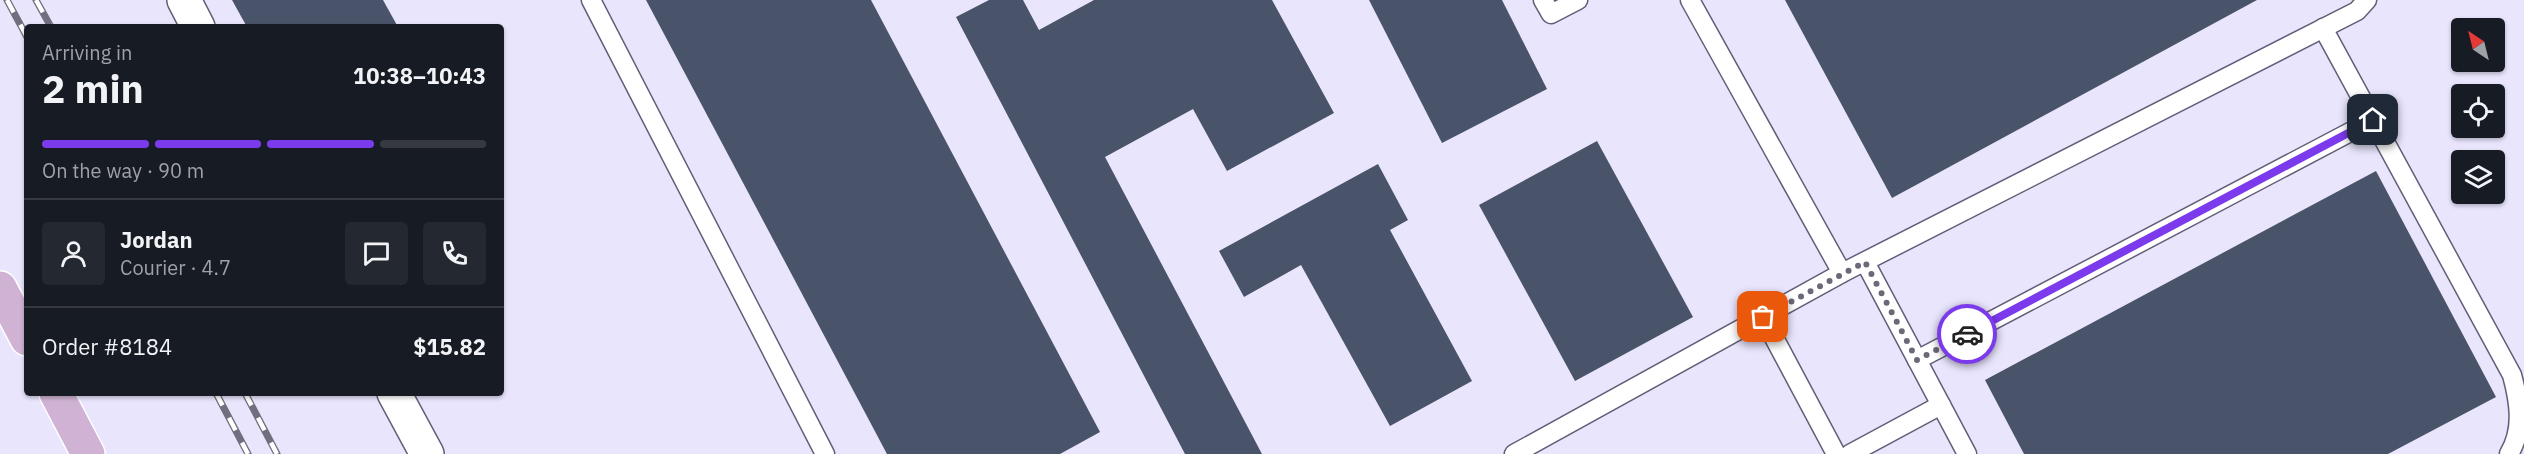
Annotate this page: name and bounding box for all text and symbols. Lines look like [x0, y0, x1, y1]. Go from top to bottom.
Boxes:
north arrow [2451, 18, 2505, 72]
map controls [2451, 18, 2505, 204]
text: Arriving in [42, 39, 132, 66]
text: 10:38–10:43 [353, 61, 486, 90]
text: 2 min [42, 63, 144, 114]
button: locate [2451, 84, 2505, 138]
pin [2347, 94, 2398, 145]
icon: home [2356, 103, 2389, 136]
button: layers [2451, 150, 2505, 204]
text: On the way · 90 m [42, 157, 204, 184]
button: person [42, 222, 105, 285]
button: chat [345, 222, 408, 285]
button: phone [423, 222, 486, 285]
text: Jordan [120, 225, 193, 254]
text: Courier · 4.7 [120, 254, 231, 281]
pin [1737, 291, 1788, 342]
icon: bag [1746, 300, 1779, 333]
courier [1937, 304, 1997, 364]
icon: car [1951, 318, 1984, 351]
text: Order #8184 [42, 332, 172, 361]
text: $15.82 [413, 332, 486, 361]

